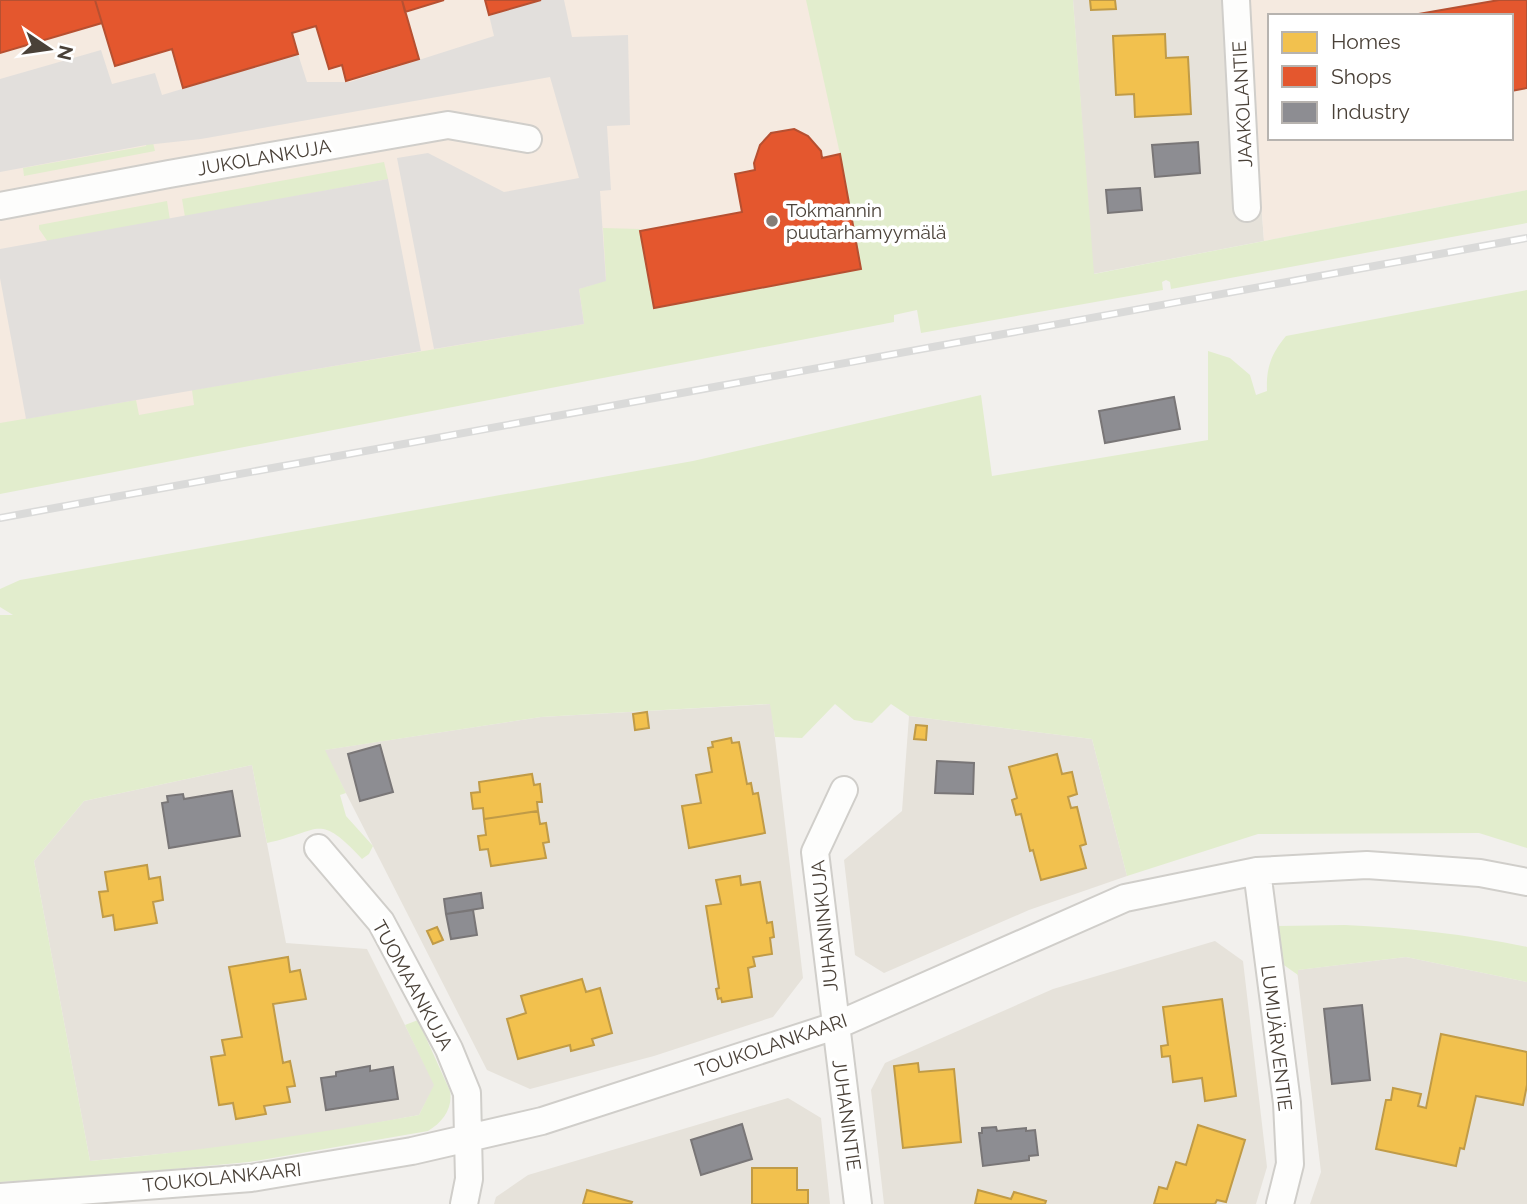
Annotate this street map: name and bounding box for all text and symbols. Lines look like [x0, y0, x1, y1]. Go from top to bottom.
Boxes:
north arrow [14, 14, 84, 84]
legend [1268, 14, 1513, 140]
text: Homes [1331, 29, 1401, 54]
street label: JAAKOLANTIE [1228, 40, 1256, 168]
text: N [53, 43, 78, 62]
text: Shops [1331, 64, 1392, 89]
text: Industry [1331, 99, 1410, 124]
street label: JUKOLANKUJA [195, 134, 333, 180]
place label: Tokmannin puutarhamyymälä [786, 199, 946, 243]
marker: Tokmannin puutarhamyymälä [764, 213, 780, 229]
street label: JUHANINKUJA [806, 859, 842, 993]
street label: TUOMAANKUJA [368, 916, 458, 1054]
street label: LUMIJÄRVENTIE [1257, 964, 1297, 1112]
street label: TOUKOLANKAARI [692, 1009, 850, 1081]
street label: JUHANINTIE [828, 1058, 866, 1172]
street label: TOUKOLANKAARI [142, 1158, 302, 1196]

